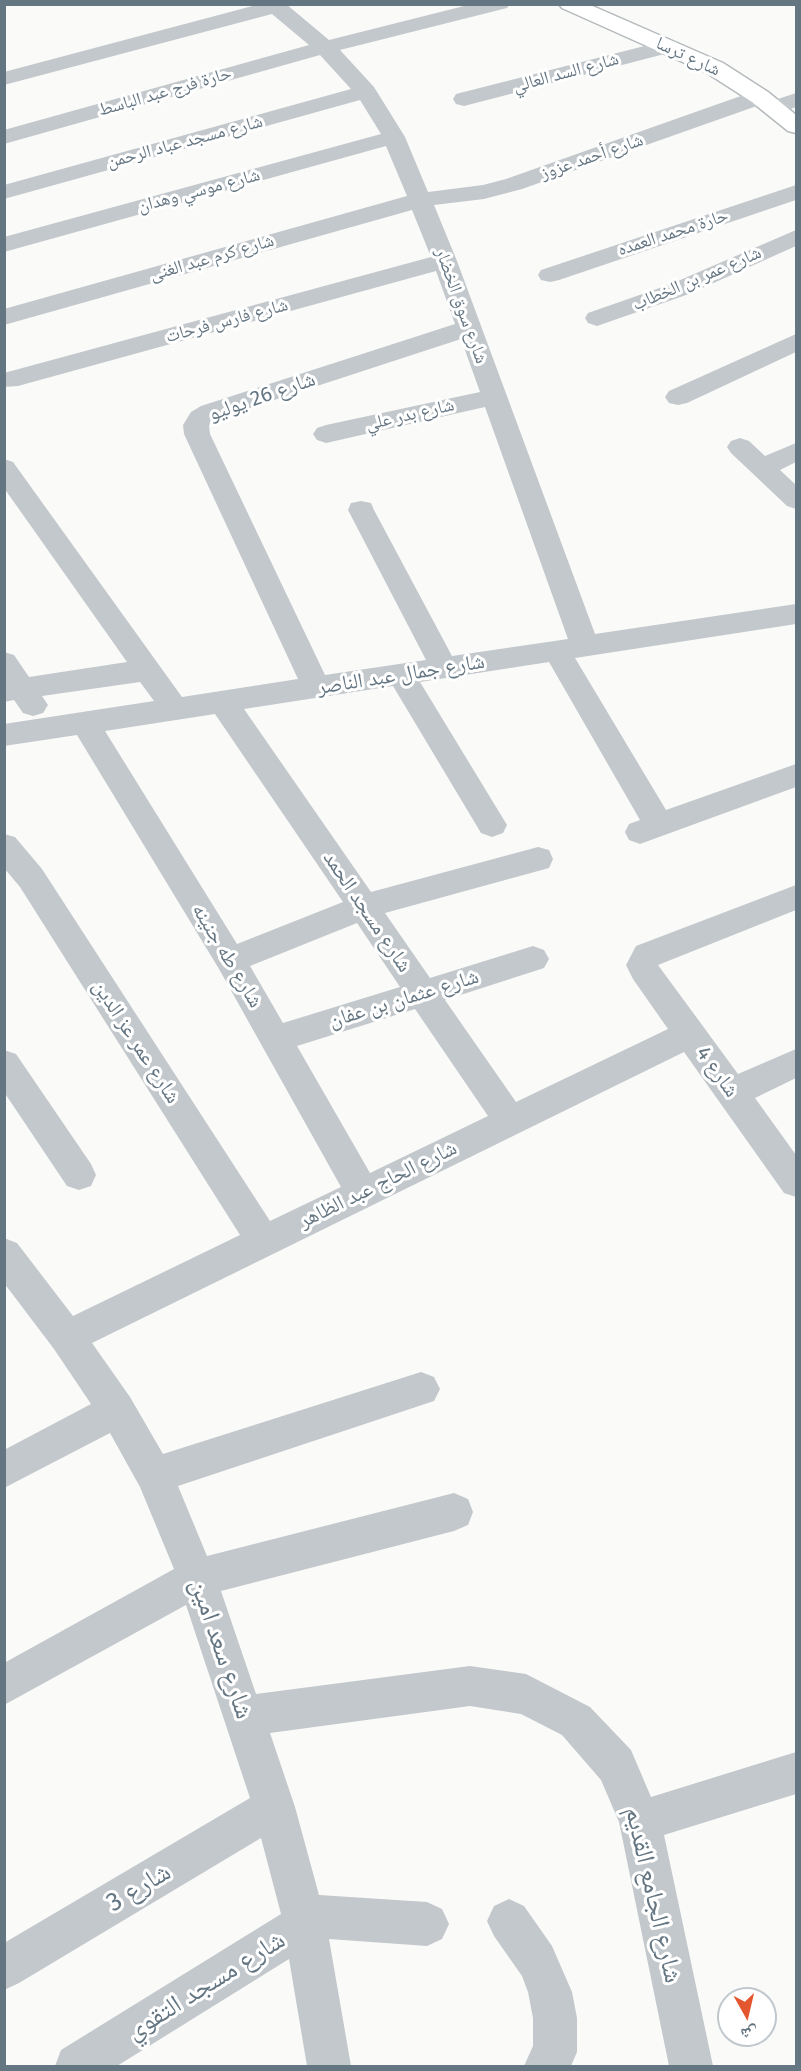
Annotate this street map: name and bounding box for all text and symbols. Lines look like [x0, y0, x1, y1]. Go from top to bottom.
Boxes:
street label: شارع ترسا [652, 33, 724, 81]
street label: شارع السد العالي [511, 49, 621, 97]
street label: حارة فرج عبد الباسط [96, 63, 234, 121]
street label: شارع مسجد عباد الرحمن [105, 111, 265, 173]
street label: شارع أحمد عزوز [538, 129, 646, 185]
street label: شارع موسي وهدان [136, 164, 262, 218]
street label: حارة محمد العمده [615, 205, 731, 261]
street label: شارع كرم عبد الغنى [147, 230, 277, 286]
street label: شارع عمر بن الخطاب [629, 242, 765, 316]
street label: شارع سوق الخضار [430, 245, 492, 367]
street label: شارع فارس فرحات [163, 294, 291, 348]
street label: شارع 26 يوليو [205, 367, 319, 427]
street label: شارع بدر علي [364, 394, 456, 436]
street label: شارع جمال عبد الناصر [316, 649, 486, 701]
street label: شارع مسجد الحمد [317, 847, 417, 977]
street label: شارع طه جنينه [186, 899, 268, 1013]
street label: شارع عثمان بن عفان [326, 964, 482, 1034]
street label: شارع عمر عز الدين [87, 975, 185, 1109]
street label: شارع 4 [690, 1042, 744, 1102]
street label: شارع الحاج عبد الظاهر [295, 1136, 461, 1234]
street label: شارع سعد امين [182, 1575, 260, 1723]
street label: شارع الجامع القديم [618, 1804, 688, 1986]
street label: شارع 3 [101, 1857, 177, 1919]
street label: شارع مسجد التقوي [121, 1925, 291, 2047]
north arrow [717, 1987, 777, 2047]
text: ش [740, 2023, 759, 2044]

